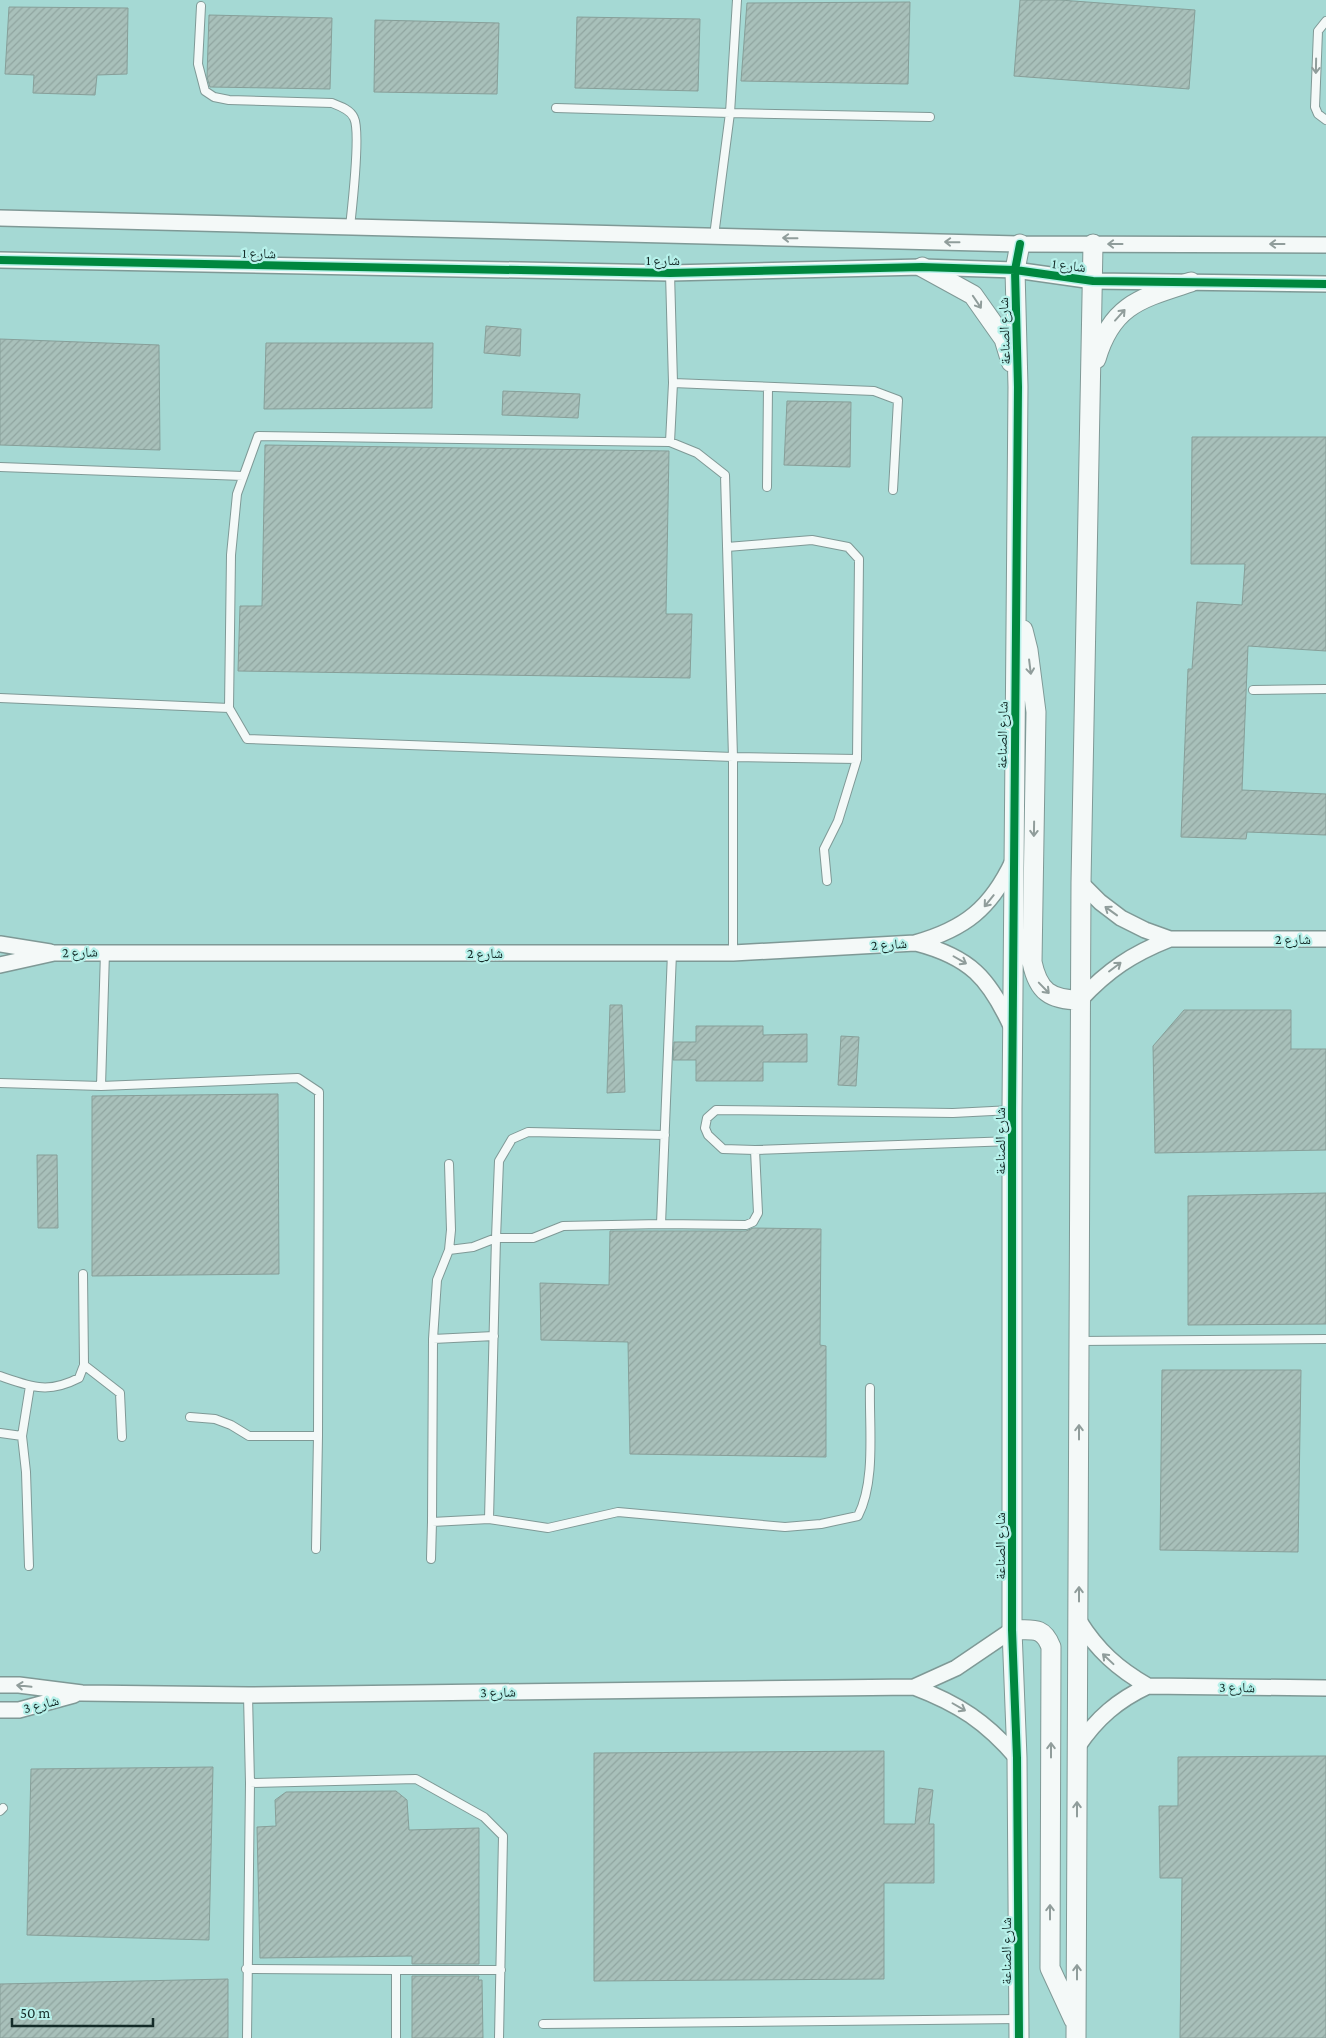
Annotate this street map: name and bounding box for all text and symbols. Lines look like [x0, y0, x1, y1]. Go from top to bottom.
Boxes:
one-way arrow [1312, 58, 1321, 74]
one-way arrow [782, 233, 798, 243]
one-way arrow [945, 237, 961, 247]
one-way arrow [1107, 239, 1124, 249]
one-way arrow [1270, 239, 1286, 249]
street label: شارع 1 [242, 245, 276, 263]
street label: شارع 1 [646, 252, 680, 270]
street label: شارع 1 [1051, 255, 1087, 277]
one-way arrow [972, 295, 982, 309]
street label: شارع الصناعة [995, 297, 1015, 365]
one-way arrow [1114, 309, 1125, 322]
one-way arrow [1025, 659, 1035, 675]
street label: شارع الصناعة [993, 701, 1013, 769]
one-way arrow [1029, 820, 1039, 837]
one-way arrow [983, 894, 994, 907]
one-way arrow [1104, 906, 1118, 916]
street label: شارع 2 [1275, 931, 1311, 949]
street label: شارع 2 [871, 935, 907, 955]
street label: شارع 2 [62, 944, 98, 962]
street label: شارع 2 [467, 945, 503, 963]
one-way arrow [953, 955, 967, 965]
one-way arrow [1108, 961, 1121, 972]
one-way arrow [1038, 982, 1050, 994]
street label: شارع الصناعة [992, 1107, 1010, 1175]
one-way arrow [1074, 1424, 1084, 1440]
street label: شارع الصناعة [992, 1512, 1010, 1580]
one-way arrow [1074, 1587, 1084, 1603]
one-way arrow [1102, 1653, 1115, 1665]
street label: شارع 3 [1219, 1679, 1255, 1697]
one-way arrow [16, 1681, 32, 1691]
street label: شارع 3 [480, 1684, 516, 1702]
street label: شارع 3 [22, 1692, 61, 1718]
one-way arrow [951, 1702, 965, 1712]
one-way arrow [1046, 1742, 1056, 1758]
one-way arrow [1073, 1802, 1082, 1818]
one-way arrow [1045, 1905, 1055, 1921]
street label: شارع الصناعة [998, 1917, 1016, 1985]
one-way arrow [1072, 1964, 1081, 1980]
scale bar [12, 1996, 154, 2028]
text: 50 m [20, 2005, 50, 2021]

